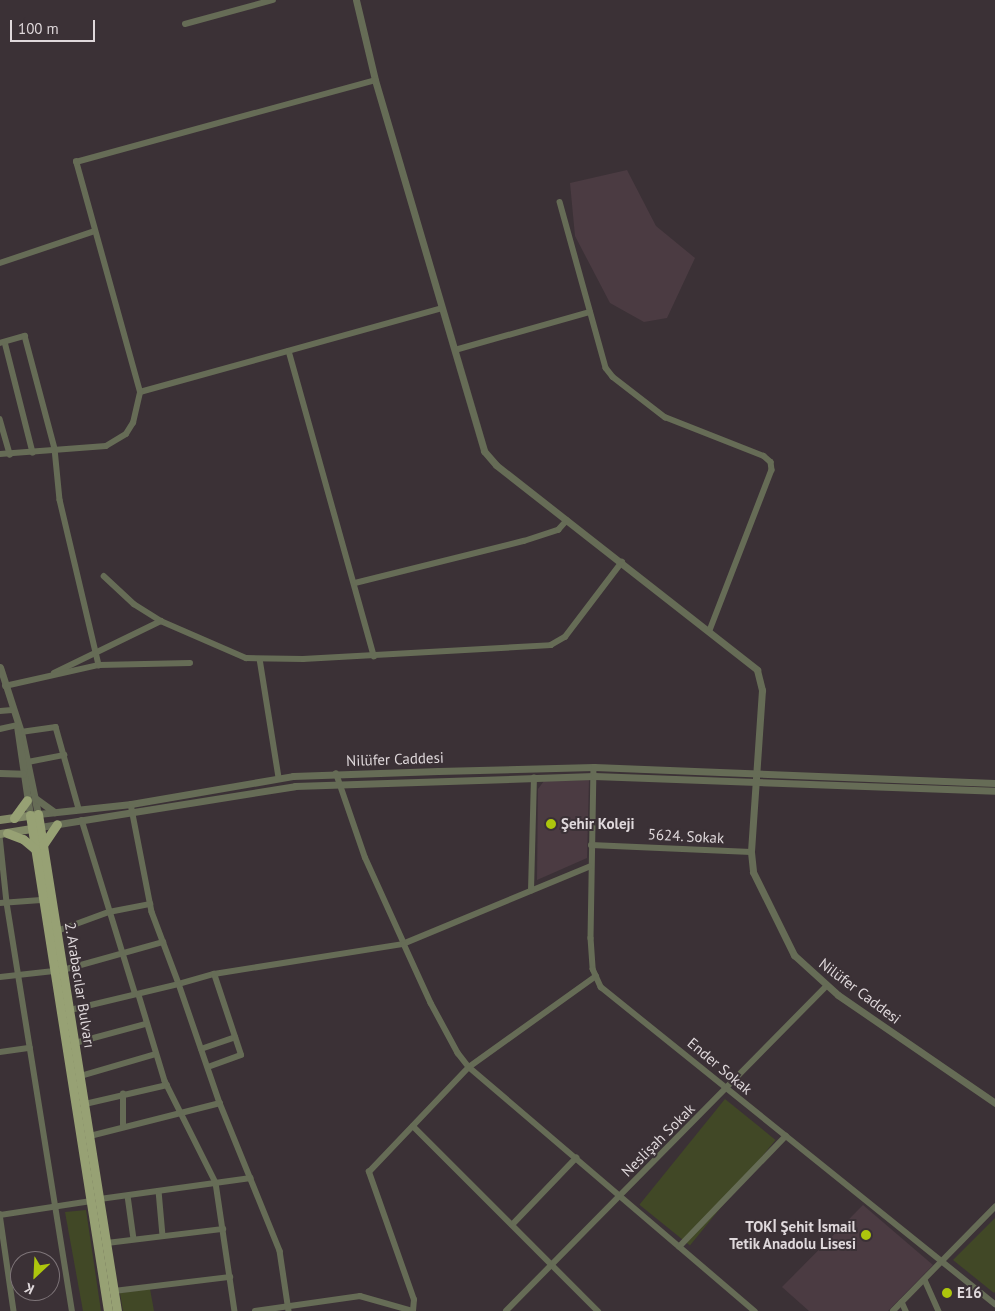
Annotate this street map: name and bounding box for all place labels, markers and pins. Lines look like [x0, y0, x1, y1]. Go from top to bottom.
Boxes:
place label: Şehir Koleji [561, 815, 635, 833]
marker: Şehir Koleji [545, 818, 557, 830]
place label: TOKİ Şehit İsmail Tetik Anadolu Lisesi [728, 1217, 856, 1252]
marker: TOKİ Şehit İsmail Tetik Anadolu Lisesi [860, 1229, 872, 1241]
place label: E16 [957, 1284, 982, 1302]
marker: E16 [941, 1287, 953, 1299]

